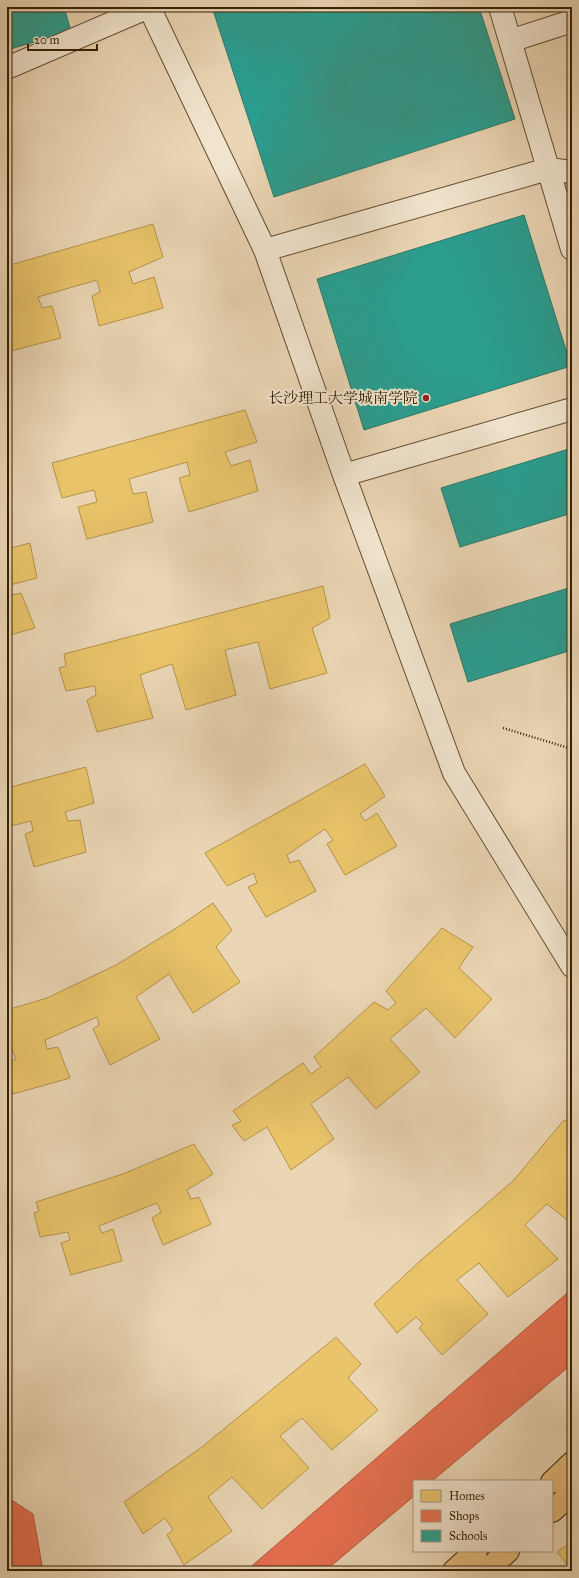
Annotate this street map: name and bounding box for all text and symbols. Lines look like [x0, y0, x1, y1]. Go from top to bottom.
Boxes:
scale bar [28, 26, 97, 52]
text: 20 m [34, 33, 60, 47]
place label: 长沙理工大学城南学院 [268, 389, 418, 407]
marker: 长沙理工大学城南学院 [421, 393, 431, 403]
legend [413, 1480, 553, 1552]
text: Homes [449, 1489, 485, 1503]
text: Shops [449, 1509, 479, 1523]
text: Schools [449, 1529, 487, 1543]

